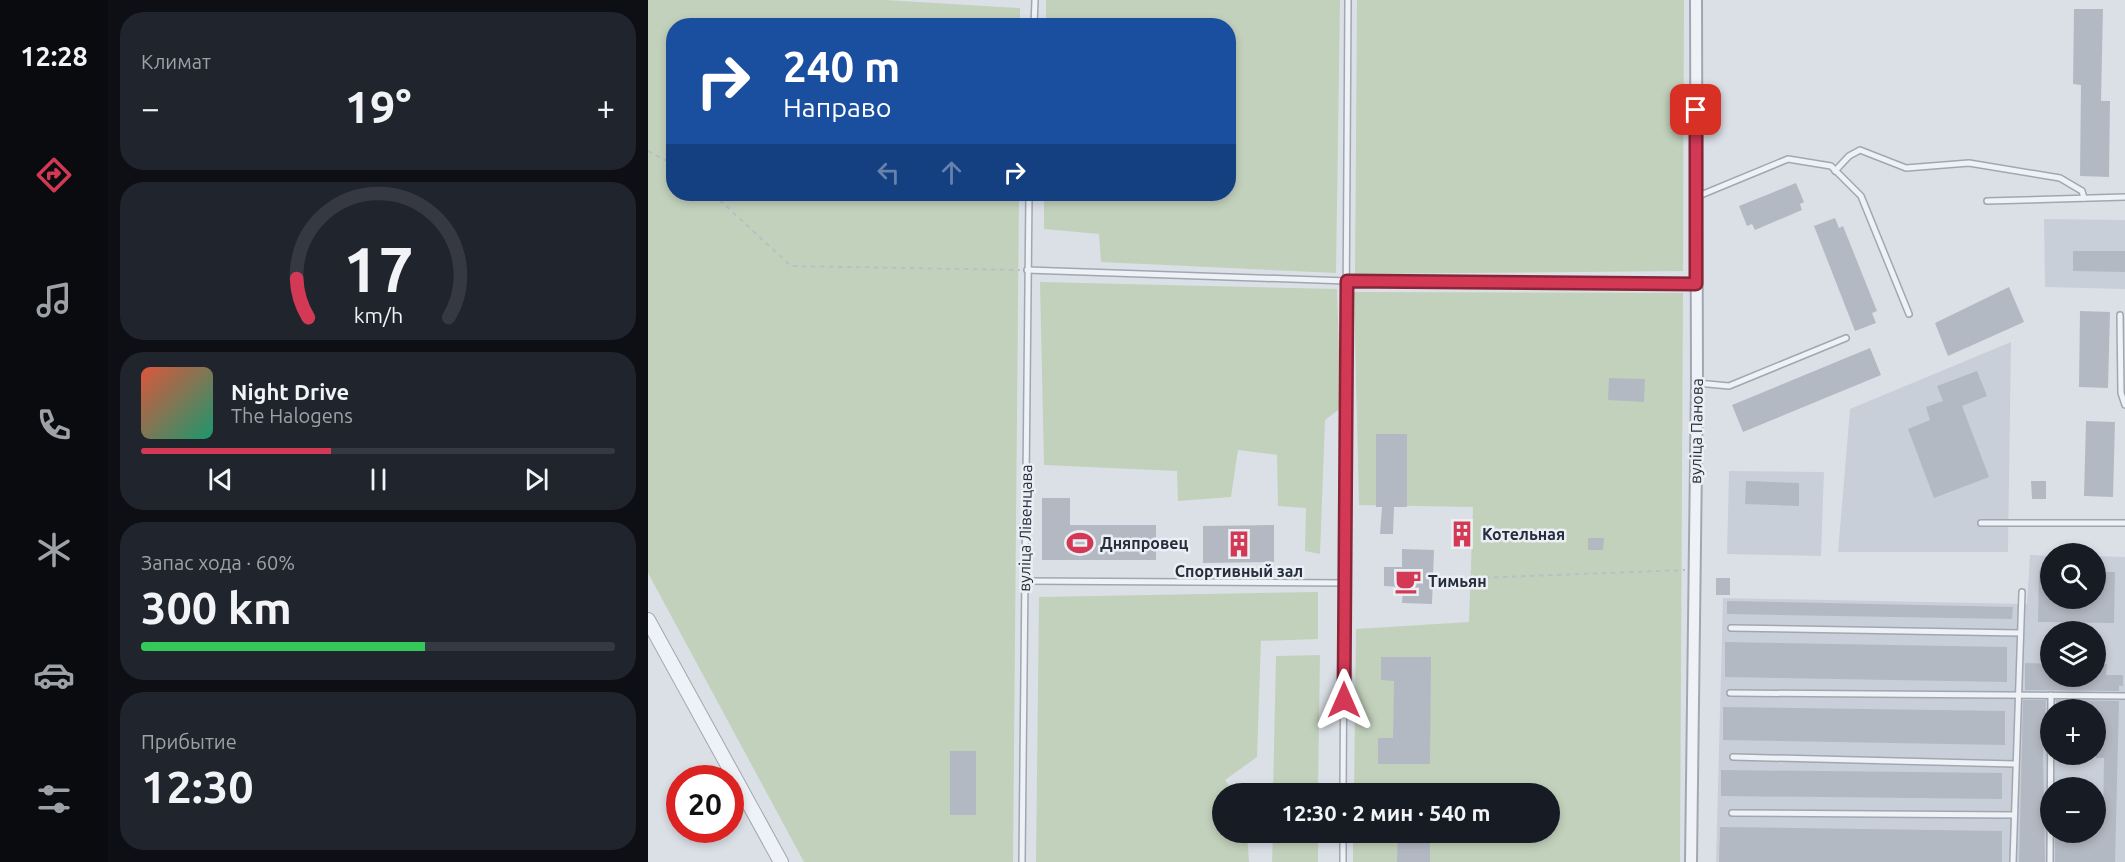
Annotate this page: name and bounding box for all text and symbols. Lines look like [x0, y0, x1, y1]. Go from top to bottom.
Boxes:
text: 12:28 [20, 41, 88, 71]
icon: right [684, 42, 762, 120]
text: 240 m [783, 43, 900, 90]
text: Климат [141, 50, 211, 73]
text: 19° [345, 81, 411, 132]
pin [1670, 84, 1721, 135]
text: − [141, 89, 160, 126]
text: + [596, 89, 615, 126]
text: Направо [783, 92, 892, 122]
icon: arrive [1679, 93, 1712, 126]
icon: directions [33, 154, 75, 196]
icon: left [872, 156, 905, 189]
icon: ahead [935, 156, 968, 189]
icon: right [998, 156, 1031, 189]
text: 17 [343, 234, 413, 304]
icon: music [33, 279, 75, 321]
text: km/h [353, 303, 403, 327]
street label: вуліца Панова [1686, 378, 1706, 484]
text: Night Drive [231, 379, 349, 404]
icon: phone [33, 404, 75, 446]
text: The Halogens [231, 404, 353, 427]
icon: previous [204, 463, 237, 496]
icon: pause [362, 463, 395, 496]
icon: next [520, 463, 553, 496]
street label: вуліца Лівенцава [1015, 464, 1035, 592]
building icon: Котельная [1447, 519, 1477, 549]
place label: Котельная [1482, 525, 1565, 543]
sports icon: Дняпровец [1065, 528, 1095, 558]
icon: climate [33, 529, 75, 571]
building icon: Спортивный зал [1224, 529, 1254, 559]
place label: Дняпровец [1100, 534, 1189, 552]
map controls [2040, 543, 2106, 843]
button: search [2040, 543, 2106, 609]
text: Запас хода · 60% [141, 551, 295, 574]
place label: Спортивный зал [1175, 562, 1303, 580]
cafe icon: Тимьян [1393, 566, 1423, 596]
place label: Тимьян [1428, 572, 1487, 590]
text: 300 km [141, 582, 292, 633]
button: layers [2040, 621, 2106, 687]
icon: car [33, 654, 75, 696]
position arrow [1312, 668, 1376, 732]
button: + [2040, 699, 2106, 765]
text: Прибытие [141, 730, 237, 753]
text: 12:30 [141, 761, 254, 812]
speed limit sign: 20 [666, 765, 744, 843]
button: − [2040, 777, 2106, 843]
icon: filters [33, 778, 75, 820]
text: 12:30 · 2 мин · 540 m [1282, 800, 1490, 825]

